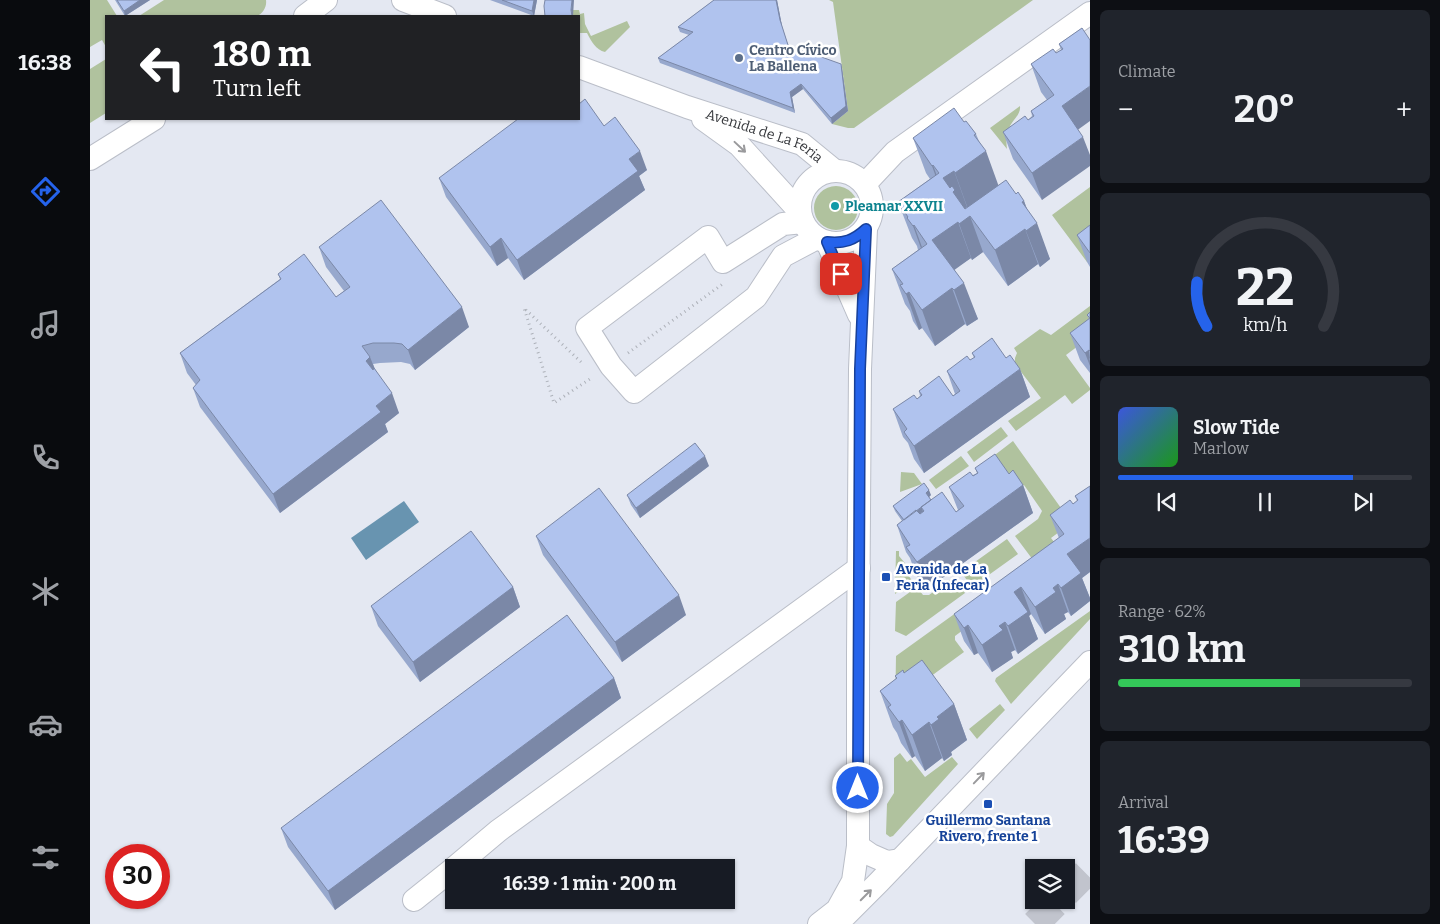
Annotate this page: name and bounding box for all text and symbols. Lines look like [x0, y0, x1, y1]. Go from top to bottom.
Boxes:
text: 180 m [213, 33, 311, 75]
icon: left [130, 35, 195, 100]
place label: Centro Cívico La Ballena [749, 42, 837, 75]
text: 16:38 [18, 49, 72, 76]
marker: Centro Cívico La Ballena [733, 52, 745, 64]
text: Climate [1118, 62, 1176, 81]
text: Turn left [213, 75, 301, 102]
text: 20° [1234, 86, 1296, 132]
text: − [1118, 93, 1133, 126]
text: + [1396, 93, 1412, 126]
street label: Avenida de La Feria [704, 105, 827, 166]
one-way arrow [733, 141, 746, 153]
icon: directions [28, 174, 63, 209]
place label: Pleamar XXVII [845, 198, 943, 215]
marker: Pleamar XXVII [829, 200, 841, 212]
pin [820, 253, 862, 295]
text: 22 [1236, 256, 1294, 319]
icon: arrive [827, 260, 855, 288]
icon: music [28, 307, 63, 342]
text: km/h [1243, 314, 1287, 336]
text: Slow Tide [1193, 416, 1280, 439]
text: Marlow [1193, 439, 1249, 458]
icon: phone [28, 440, 63, 475]
icon: previous [1153, 488, 1181, 516]
icon: pause [1251, 488, 1279, 516]
icon: next [1349, 488, 1377, 516]
place label: Avenida de La Feria (Infecar) [896, 561, 989, 594]
marker: Avenida de La Feria (Infecar) [880, 571, 892, 583]
icon: climate [28, 574, 63, 609]
text: Range · 62% [1118, 602, 1206, 621]
text: 310 km [1118, 626, 1246, 672]
icon: car [28, 707, 63, 742]
position arrow [831, 761, 883, 813]
one-way arrow [973, 772, 985, 784]
text: Arrival [1118, 793, 1169, 812]
marker: Guillermo Santana Rivero, frente 1 [982, 798, 994, 810]
place label: Guillermo Santana Rivero, frente 1 [925, 812, 1051, 845]
text: 16:39 [1118, 817, 1210, 863]
icon: filters [28, 840, 63, 875]
speed limit sign: 30 [105, 844, 170, 909]
map controls [1025, 859, 1075, 909]
button: layers [1025, 859, 1075, 909]
text: 16:39 · 1 min · 200 m [504, 872, 676, 895]
one-way arrow [860, 889, 872, 901]

